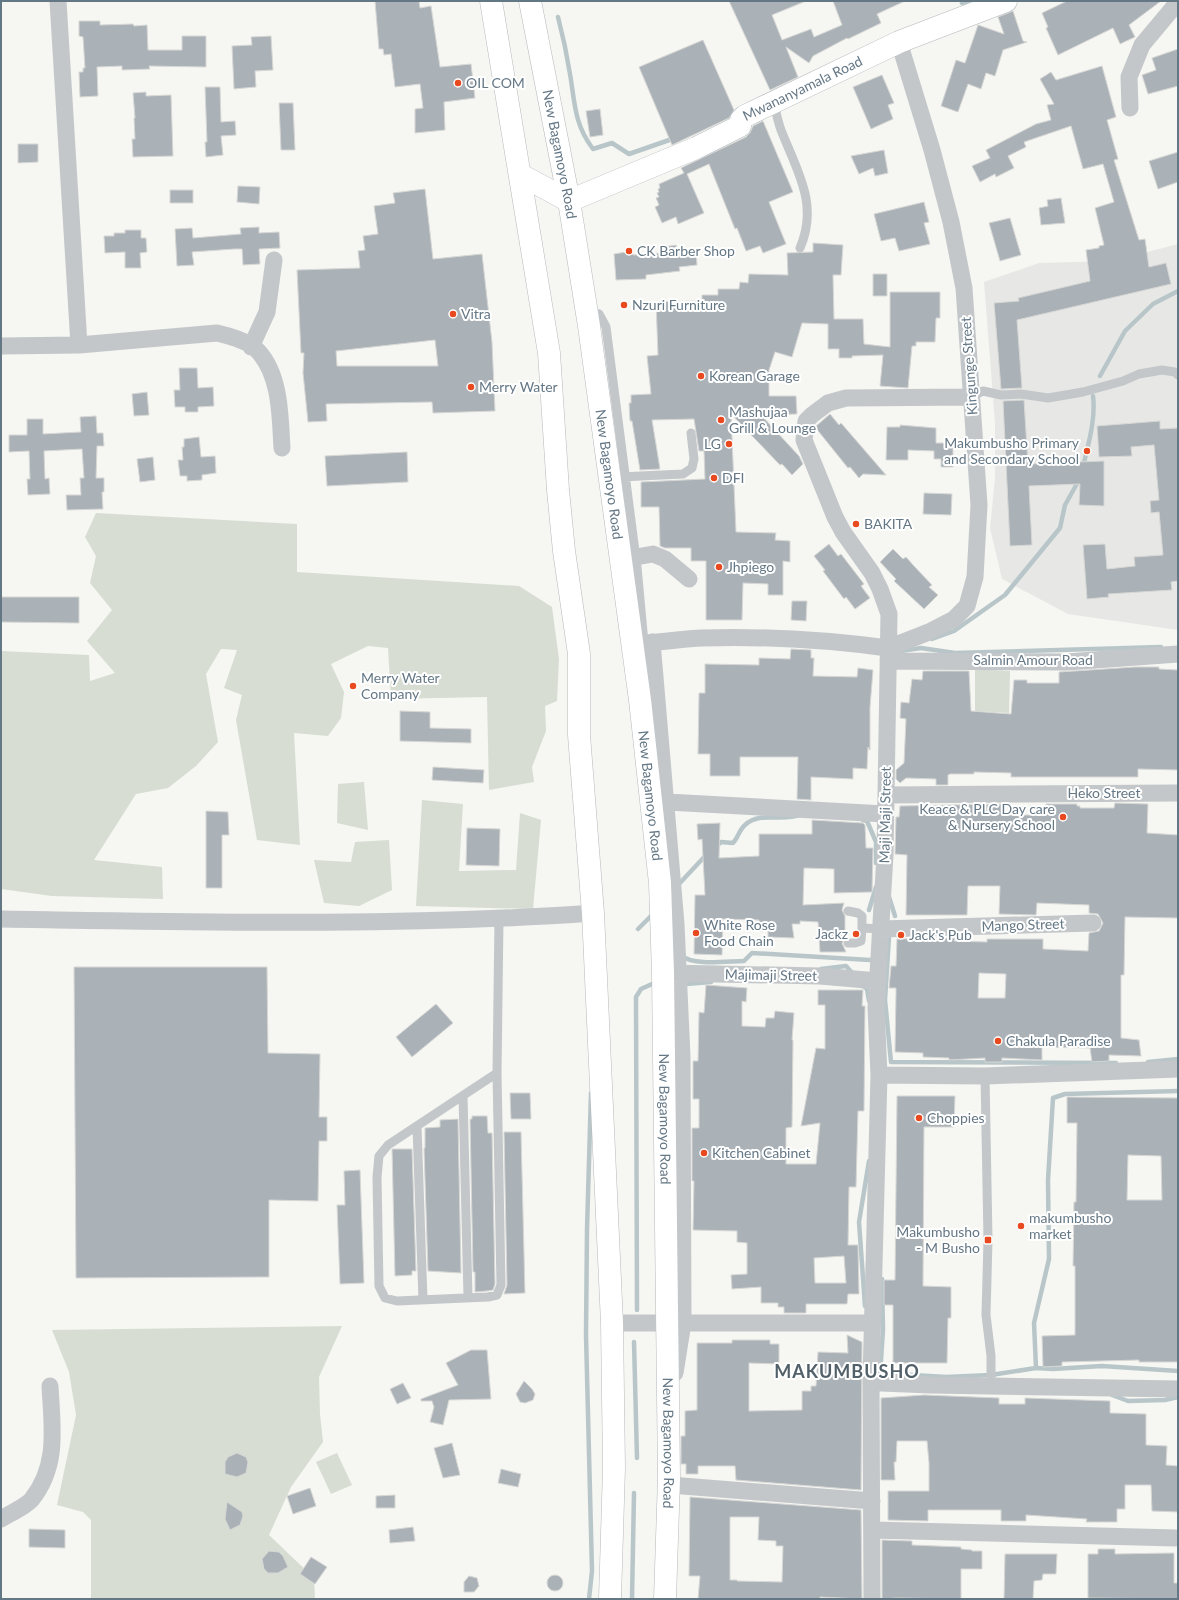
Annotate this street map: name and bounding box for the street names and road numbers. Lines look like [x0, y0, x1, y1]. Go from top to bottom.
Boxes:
street label: Mwananyamala Road [740, 52, 865, 124]
street label: New Bagamoyo Road [539, 88, 581, 220]
street label: Kingunge Street [957, 316, 980, 416]
street label: New Bagamoyo Road [592, 408, 627, 540]
street label: Salmin Amour Road [973, 651, 1093, 668]
street label: New Bagamoyo Road [635, 729, 667, 862]
street label: Maji Maji Street [875, 766, 894, 864]
street label: Heko Street [1068, 784, 1140, 801]
street label: Mango Street [981, 915, 1065, 934]
street label: Majimaji Street [725, 965, 817, 984]
street label: New Bagamoyo Road [656, 1053, 675, 1185]
street label: New Bagamoyo Road [660, 1377, 678, 1509]

